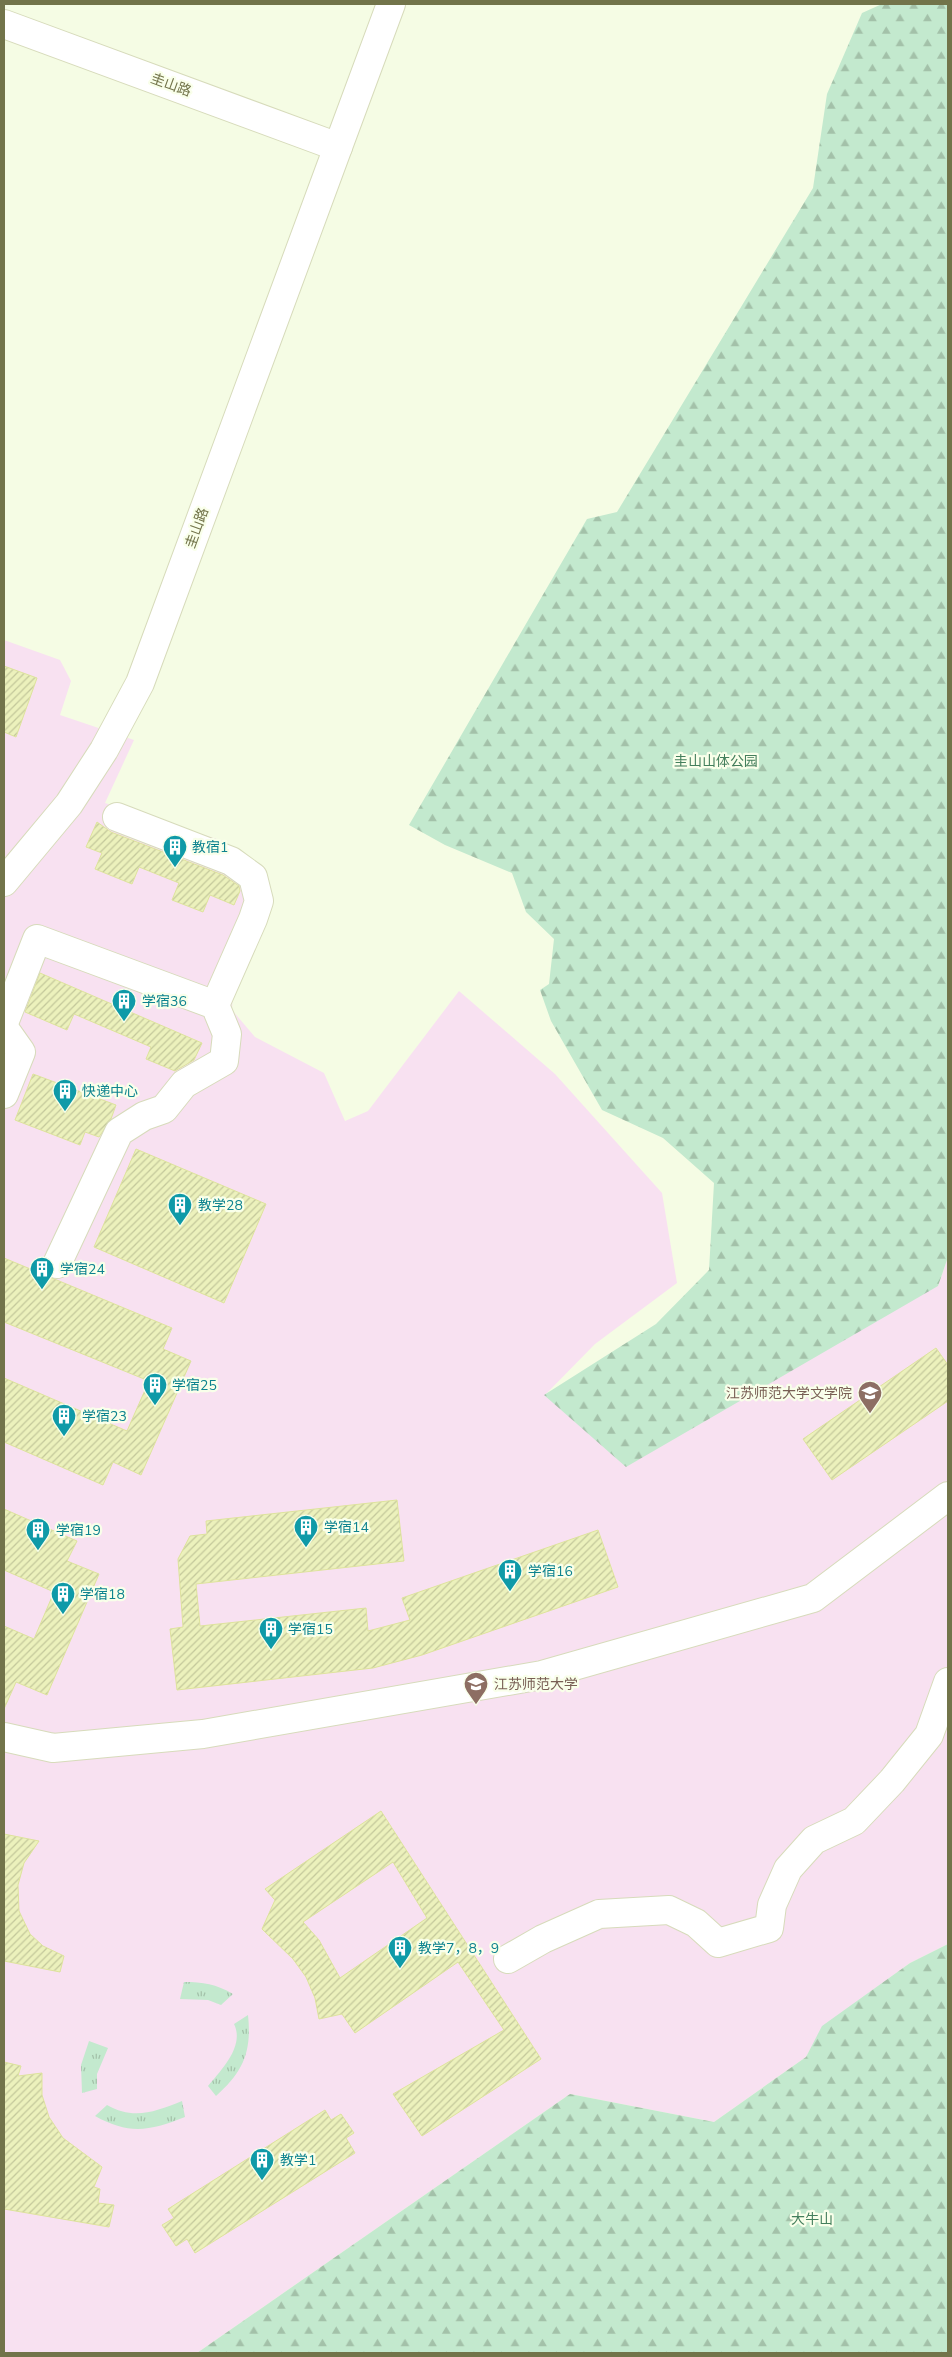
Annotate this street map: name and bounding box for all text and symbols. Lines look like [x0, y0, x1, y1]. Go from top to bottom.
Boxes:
street label: 圭山路 [148, 69, 194, 101]
street label: 圭山路 [181, 505, 213, 551]
park label: 圭山山体公园 [674, 752, 758, 771]
building icon: 教宿1 [162, 834, 188, 868]
place label: 教宿1 [192, 838, 228, 857]
building icon: 学宿36 [111, 988, 137, 1022]
place label: 学宿36 [142, 992, 187, 1011]
building icon: 快递中心 [52, 1078, 78, 1112]
place label: 快递中心 [82, 1082, 138, 1101]
building icon: 教学28 [167, 1192, 193, 1226]
place label: 教学28 [198, 1196, 243, 1215]
building icon: 学宿24 [29, 1256, 55, 1290]
place label: 学宿24 [60, 1260, 105, 1279]
building icon: 学宿25 [142, 1372, 168, 1406]
place label: 学宿25 [172, 1376, 217, 1395]
school or university icon: 江苏师范大学文学院 [857, 1380, 883, 1414]
place label: 江苏师范大学文学院 [726, 1384, 852, 1403]
building icon: 学宿23 [51, 1403, 77, 1437]
place label: 学宿23 [82, 1407, 127, 1426]
building icon: 学宿14 [293, 1514, 319, 1548]
building icon: 学宿19 [25, 1517, 51, 1551]
place label: 学宿14 [324, 1518, 369, 1537]
place label: 学宿19 [56, 1521, 101, 1540]
building icon: 学宿16 [497, 1558, 523, 1592]
place label: 学宿16 [528, 1562, 573, 1581]
building icon: 学宿18 [50, 1581, 76, 1615]
place label: 学宿18 [80, 1585, 125, 1604]
building icon: 学宿15 [258, 1616, 284, 1650]
place label: 学宿15 [288, 1620, 333, 1639]
school or university icon: 江苏师范大学 [463, 1671, 489, 1705]
place label: 江苏师范大学 [494, 1675, 578, 1694]
building icon: 教学7，8，9 [387, 1935, 413, 1969]
place label: 教学7，8，9 [418, 1939, 499, 1958]
building icon: 教学1 [249, 2147, 275, 2181]
place label: 教学1 [280, 2151, 316, 2170]
park label: 大牛山 [791, 2210, 833, 2229]

